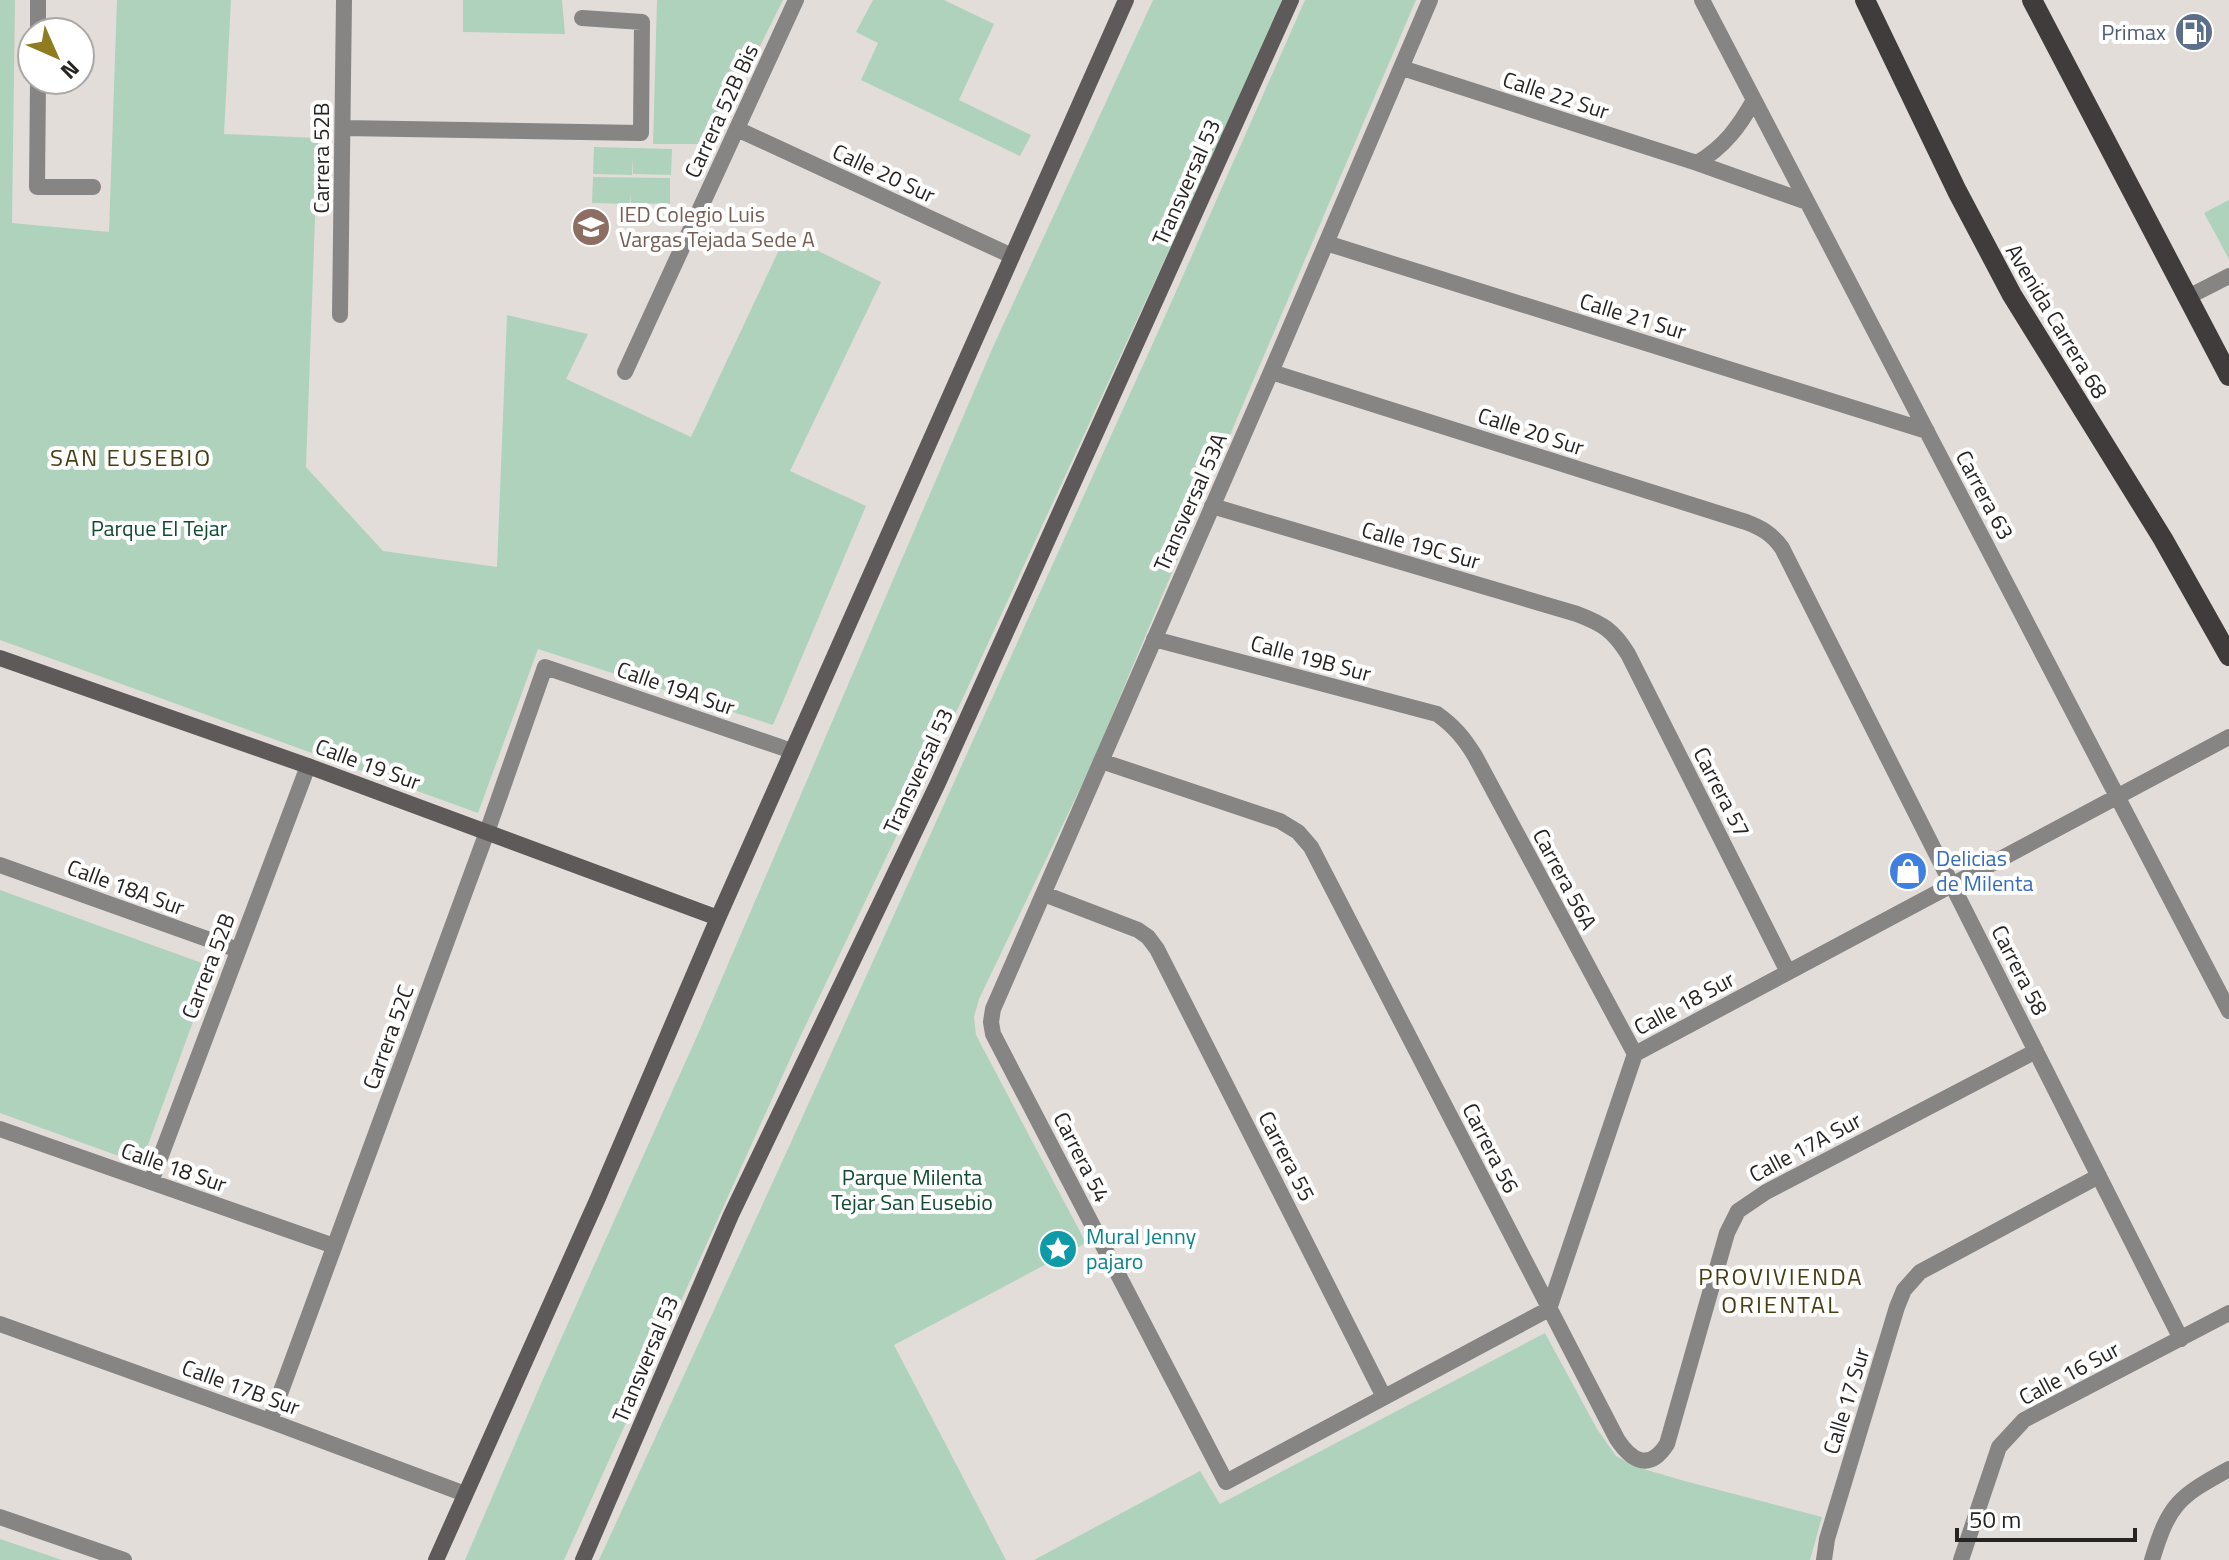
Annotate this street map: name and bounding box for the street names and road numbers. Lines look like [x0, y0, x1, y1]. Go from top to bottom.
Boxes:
street label: Carrera 52B Bis [675, 38, 767, 184]
street label: Calle 22 Sur [1499, 62, 1614, 128]
street label: Carrera 52B [304, 103, 338, 213]
street label: Transversal 53 [1143, 113, 1229, 251]
street label: Calle 20 Sur [827, 134, 941, 212]
street label: Avenida Carrera 68 [1997, 237, 2117, 405]
street label: Calle 21 Sur [1576, 284, 1691, 348]
street label: Calle 20 Sur [1474, 398, 1589, 464]
street label: Transversal 53A [1144, 427, 1236, 577]
street label: Carrera 63 [1947, 444, 2023, 546]
street label: Calle 19C Sur [1358, 512, 1485, 578]
street label: Calle 19B Sur [1247, 626, 1375, 690]
street label: Calle 19A Sur [612, 652, 740, 724]
street label: Transversal 53 [874, 703, 962, 839]
street label: Calle 19 Sur [311, 729, 426, 799]
street label: Carrera 57 [1685, 741, 1759, 843]
street label: Carrera 56A [1524, 822, 1606, 936]
street label: Calle 18A Sur [62, 850, 190, 924]
street label: Carrera 52B [172, 908, 244, 1024]
street label: Carrera 58 [1983, 919, 2057, 1021]
street label: Calle 18 Sur [1628, 962, 1741, 1044]
street label: Carrera 52C [353, 980, 423, 1094]
street label: Carrera 56 [1454, 1097, 1528, 1199]
street label: Calle 17A Sur [1743, 1103, 1868, 1191]
street label: Carrera 55 [1250, 1105, 1324, 1207]
street label: Carrera 54 [1045, 1106, 1119, 1208]
street label: Calle 18 Sur [117, 1133, 232, 1201]
street label: Transversal 53 [603, 1290, 687, 1428]
street label: Calle 16 Sur [2013, 1332, 2126, 1414]
street label: Calle 17 Sur [1814, 1343, 1878, 1458]
street label: Calle 17B Sur [177, 1350, 305, 1424]

